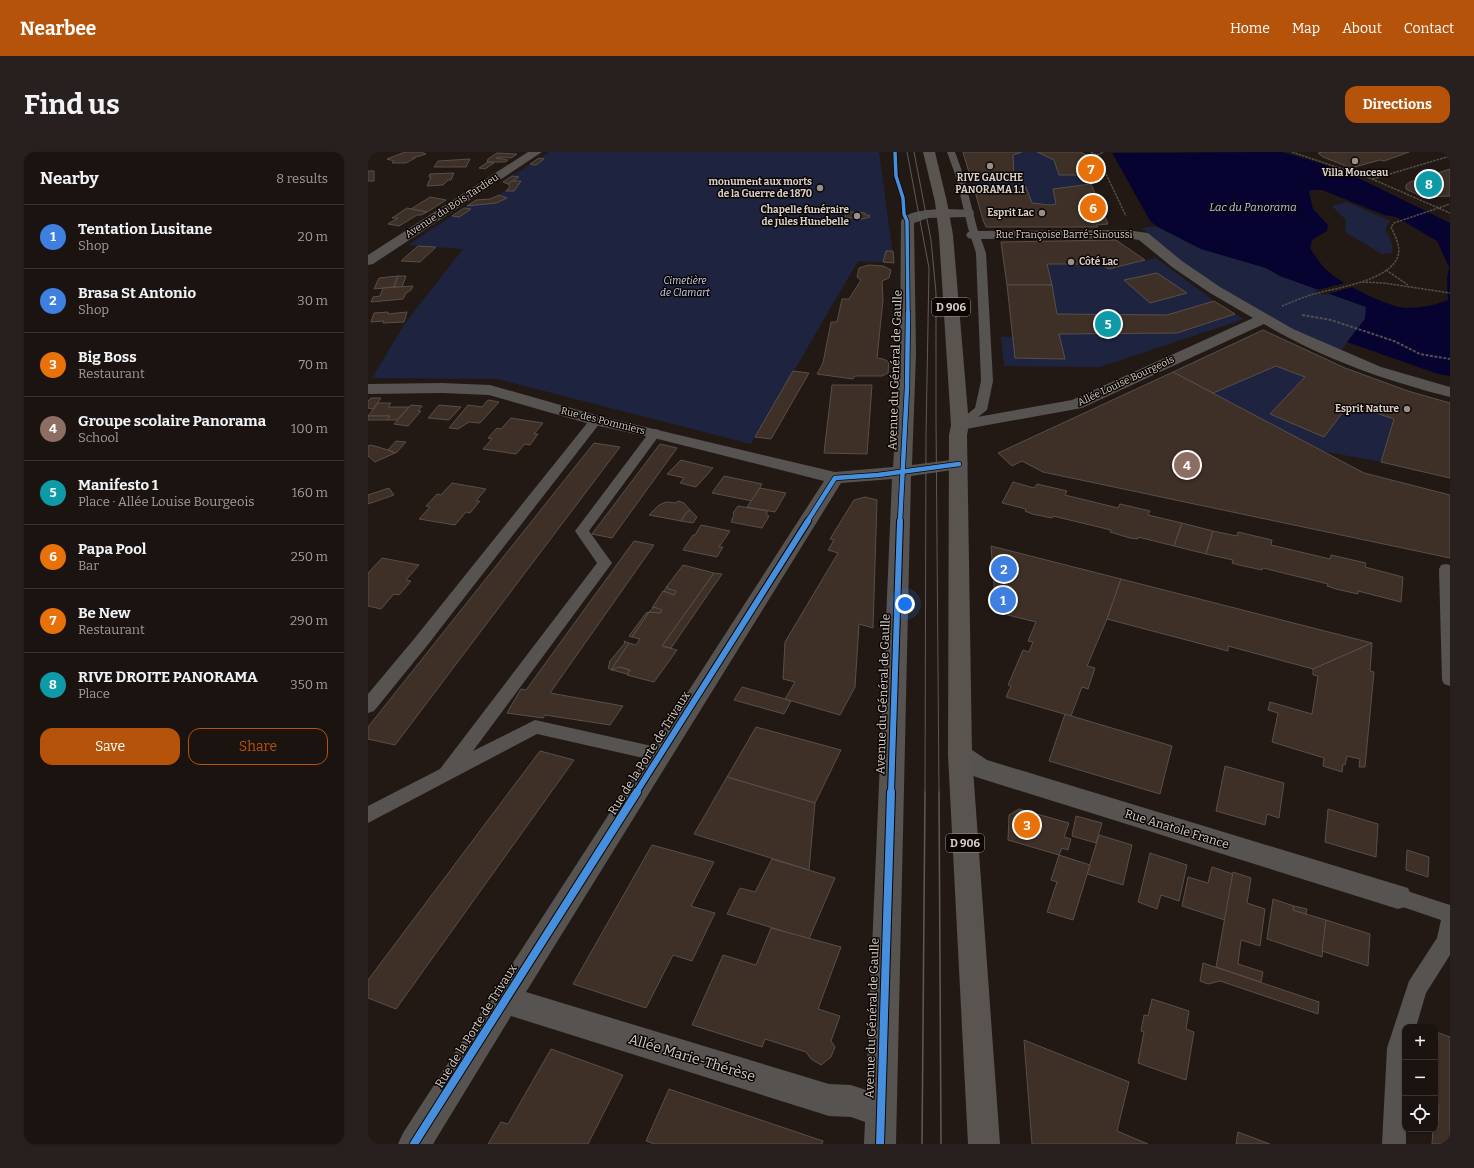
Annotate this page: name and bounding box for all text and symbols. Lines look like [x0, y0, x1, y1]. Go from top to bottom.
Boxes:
text: Nearbee [20, 17, 96, 40]
text: Home [1230, 20, 1270, 37]
text: Map [1292, 20, 1320, 37]
text: About [1342, 20, 1382, 37]
text: Contact [1404, 20, 1454, 37]
button: Directions [1345, 86, 1450, 123]
text: Find us [24, 88, 120, 121]
pin: 7 [1078, 154, 1104, 184]
marker: Villa Monceau [1350, 156, 1360, 166]
marker: RIVE GAUCHE PANORAMA 1.1 [985, 161, 995, 171]
place label: Villa Monceau [1322, 167, 1389, 179]
text: Nearby [40, 168, 99, 189]
pin: 8 [1416, 169, 1442, 199]
text: 8 results [276, 171, 328, 186]
street label: Avenue du Bois Tardieu [403, 171, 501, 241]
place label: RIVE GAUCHE PANORAMA 1.1 [955, 172, 1025, 196]
place label: monument aux morts de la Guerre de 1870 [709, 176, 812, 200]
marker: monument aux morts de la Guerre de 1870 [815, 183, 825, 193]
pin: 6 [1080, 193, 1106, 223]
water label: Lac du Panorama [1209, 201, 1297, 214]
place label: Chapelle funéraire de Jules Hunebelle [761, 203, 850, 228]
place label: Esprit Lac [987, 207, 1034, 219]
marker: Esprit Lac [1037, 208, 1047, 218]
marker: Chapelle funéraire de Jules Hunebelle [852, 211, 862, 221]
text: Tentation Lusitane [78, 220, 212, 238]
text: 1 [50, 229, 56, 244]
text: 20 m [298, 229, 328, 244]
street label: Rue Françoise Barré-Sinoussi [995, 229, 1133, 241]
text: Shop [78, 238, 109, 253]
place label: Côté Lac [1079, 255, 1118, 268]
marker: Côté Lac [1066, 257, 1076, 267]
park label: Cimetière de Clamart [660, 275, 710, 299]
text: Brasa St Antonio [78, 284, 196, 302]
street label: Avenue du Général de Gaulle [885, 289, 905, 451]
text: 2 [49, 293, 57, 308]
text: 30 m [297, 293, 328, 308]
road number: D 906 [932, 298, 970, 316]
text: Shop [78, 302, 109, 317]
pin: 5 [1095, 309, 1121, 339]
text: Big Boss [78, 348, 137, 366]
street label: Allée Louise Bourgeois [1076, 353, 1176, 409]
text: 3 [49, 357, 57, 372]
text: 70 m [298, 357, 328, 372]
text: Restaurant [78, 366, 145, 381]
place label: Esprit Nature [1335, 403, 1399, 415]
marker: Esprit Nature [1402, 404, 1412, 414]
street label: Rue des Pommiers [560, 405, 647, 437]
text: Groupe scolaire Panorama [78, 412, 266, 430]
text: 4 [49, 421, 57, 436]
text: 100 m [291, 421, 328, 436]
text: School [78, 430, 119, 445]
pin: 4 [1174, 450, 1200, 480]
text: Manifesto 1 [78, 476, 158, 494]
text: 5 [49, 485, 57, 500]
text: 160 m [292, 485, 328, 500]
text: Place · Allée Louise Bourgeois [78, 494, 254, 509]
text: Papa Pool [78, 540, 147, 558]
text: 6 [49, 549, 57, 564]
text: 250 m [291, 549, 328, 564]
pin: 2 [991, 554, 1017, 584]
text: Bar [78, 558, 99, 573]
pin: 1 [990, 585, 1016, 615]
your location [895, 594, 915, 614]
text: Be New [78, 604, 131, 622]
text: 7 [50, 613, 57, 628]
text: 290 m [290, 613, 328, 628]
street label: Avenue du Général de Gaulle [873, 613, 893, 775]
text: Restaurant [78, 622, 145, 637]
text: RIVE DROITE PANORAMA [78, 668, 258, 686]
text: 8 [49, 677, 57, 692]
text: 350 m [290, 677, 328, 692]
text: Place [78, 686, 110, 701]
street label: Rue de la Porte de Trivaux [605, 688, 693, 817]
button: Save [40, 728, 180, 765]
button: Share [188, 728, 328, 765]
street label: Rue Anatole France [1123, 806, 1231, 852]
pin: 3 [1014, 810, 1040, 840]
road number: D 906 [946, 834, 984, 852]
street label: Avenue du Général de Gaulle [862, 937, 882, 1099]
street label: Rue de la Porte de Trivaux [432, 961, 520, 1090]
map controls [1402, 1024, 1438, 1132]
button: + [1402, 1024, 1438, 1060]
street label: Allée Marie-Thérèse [627, 1031, 757, 1085]
button: − [1402, 1060, 1438, 1096]
button: locate [1402, 1096, 1438, 1132]

